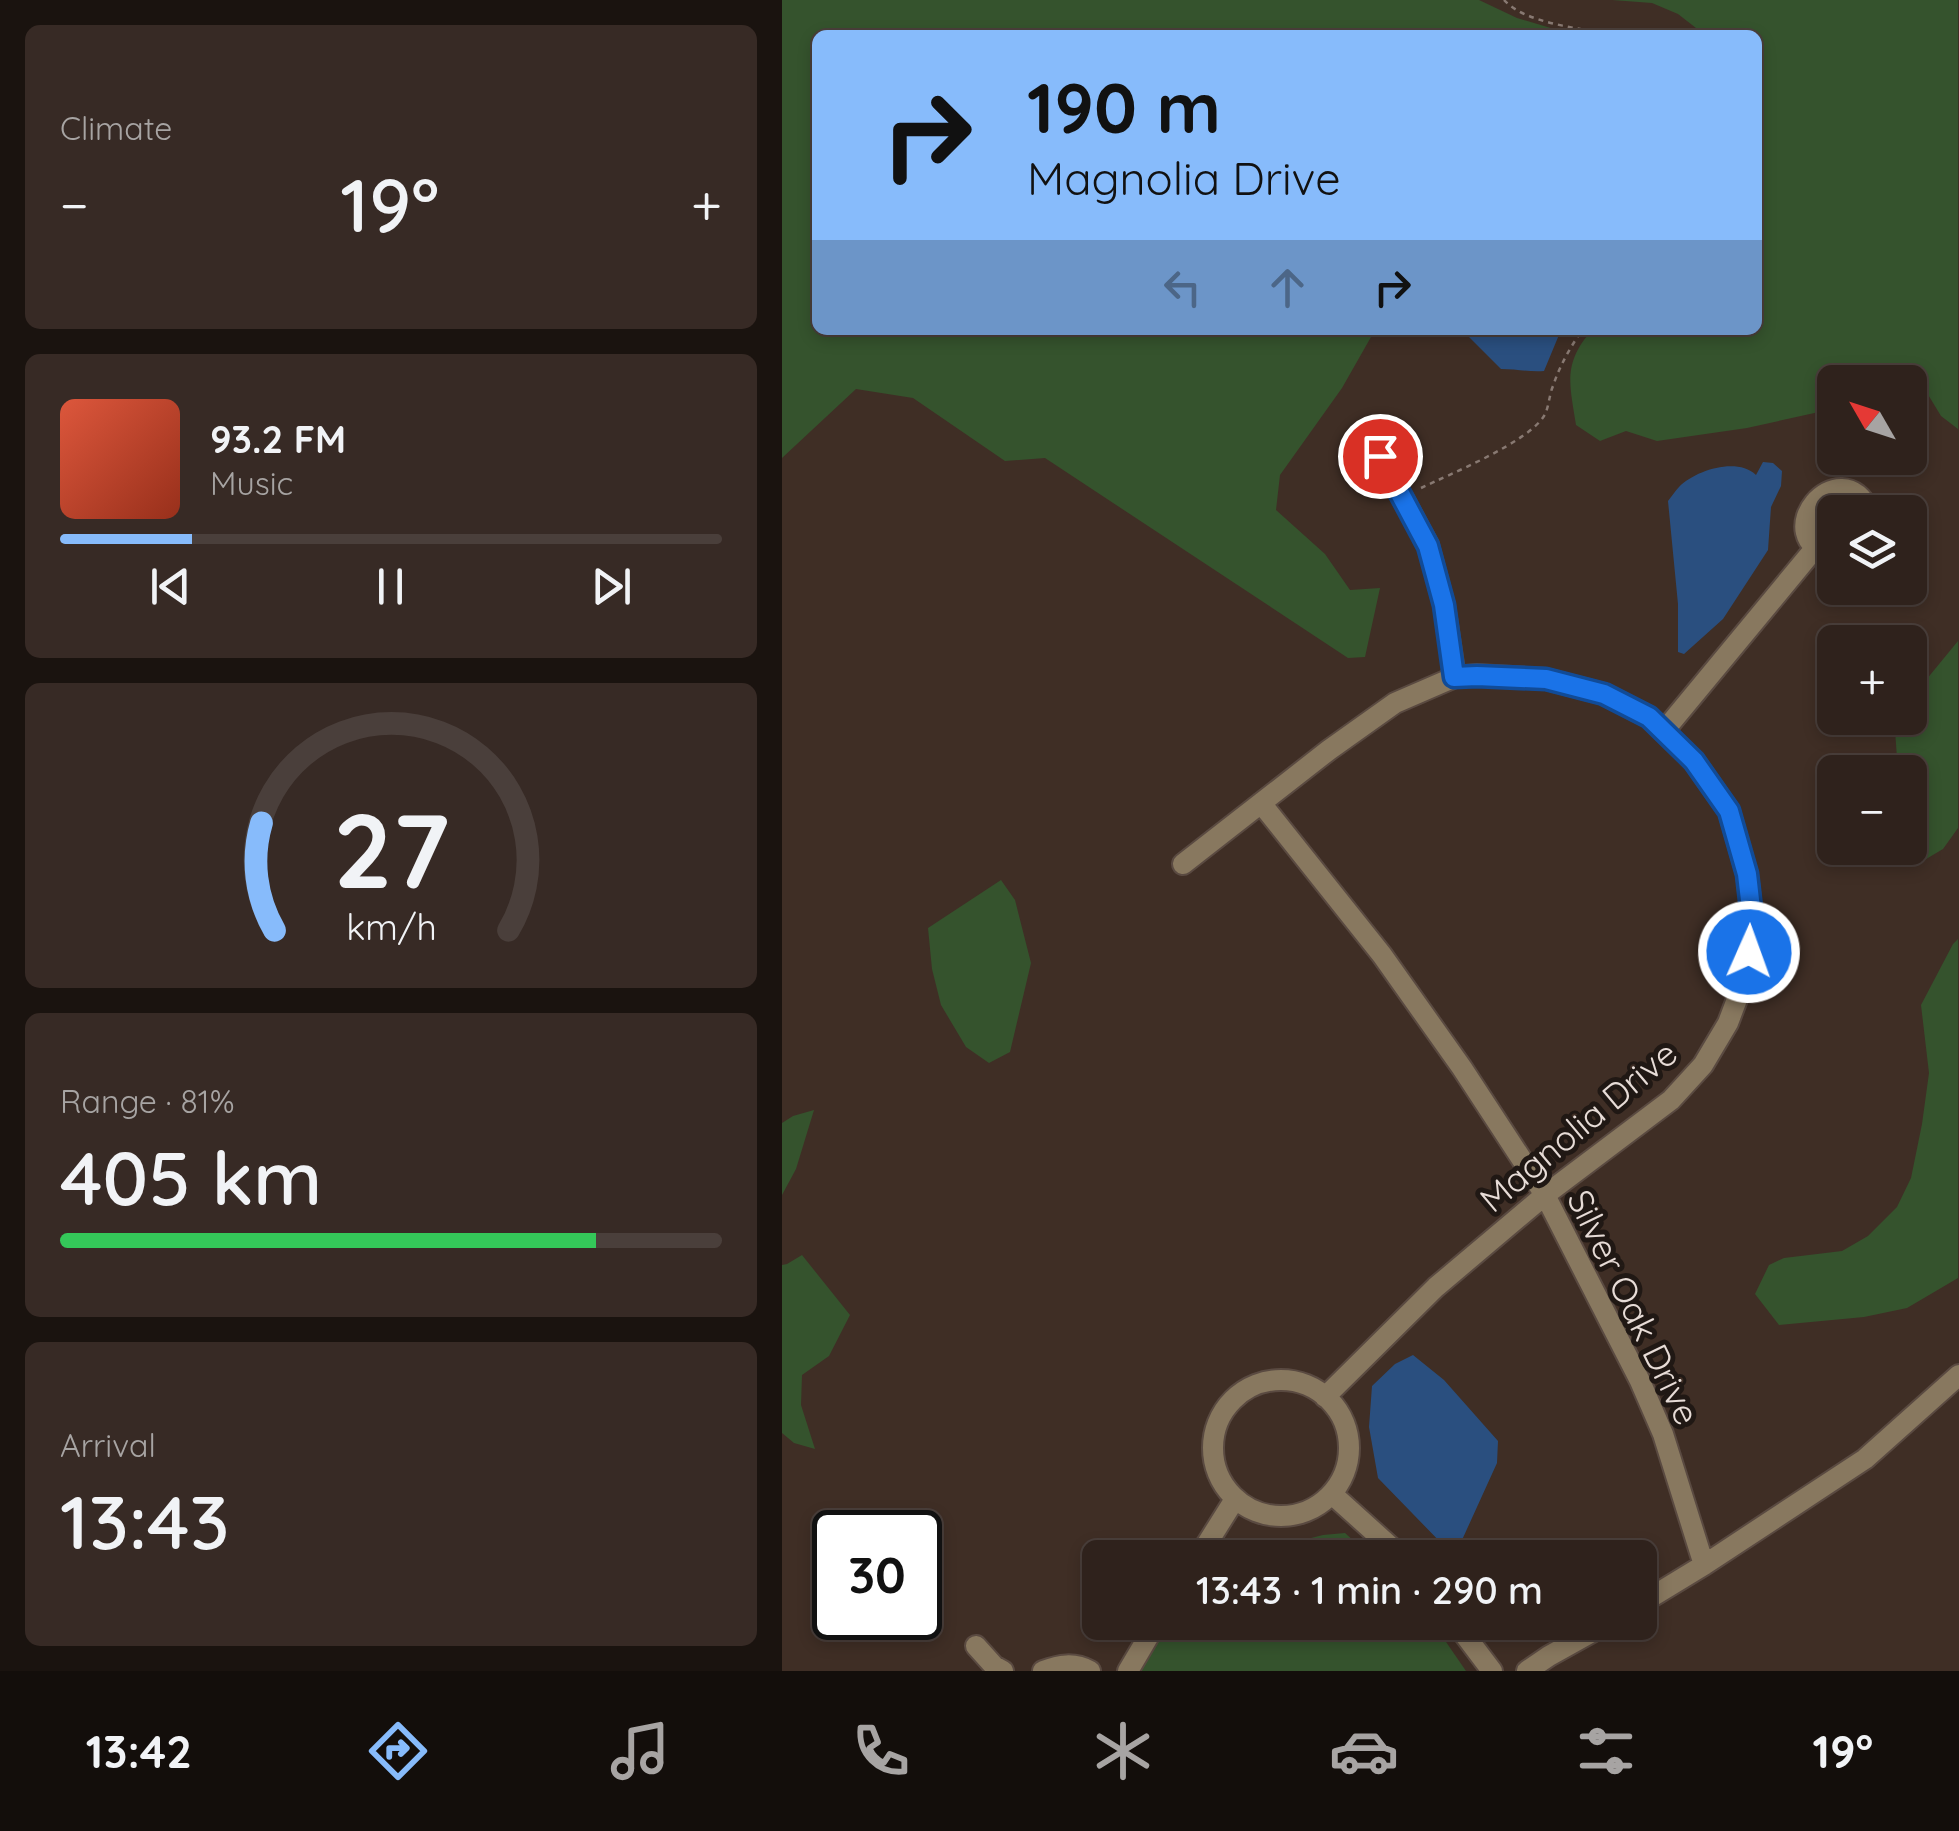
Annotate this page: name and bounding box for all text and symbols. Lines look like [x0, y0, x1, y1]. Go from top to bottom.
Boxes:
text: 190 m [1027, 63, 1221, 151]
icon: right [862, 70, 992, 200]
text: Climate [60, 108, 172, 148]
text: Magnolia Drive [1027, 150, 1341, 206]
text: 19° [340, 157, 439, 251]
text: − [60, 170, 89, 239]
text: + [691, 170, 722, 239]
icon: left [1155, 260, 1210, 315]
icon: ahead [1260, 260, 1315, 315]
icon: right [1365, 260, 1420, 315]
north arrow [1817, 365, 1927, 475]
map controls [1817, 365, 1927, 865]
pin [1338, 414, 1423, 499]
text: 93.2 FM [210, 415, 346, 463]
icon: arrive [1353, 429, 1408, 484]
text: Music [210, 463, 293, 503]
button: layers [1817, 495, 1927, 605]
icon: previous [143, 559, 198, 614]
icon: pause [363, 559, 418, 614]
icon: next [584, 559, 639, 614]
button: + [1817, 625, 1927, 735]
button: − [1817, 755, 1927, 865]
text: 27 [333, 784, 449, 914]
position arrow [1697, 900, 1801, 1004]
text: km/h [346, 904, 436, 949]
street label: Magnolia Drive [1470, 1031, 1686, 1221]
text: Range · 81% [60, 1081, 235, 1121]
text: 405 km [60, 1130, 322, 1224]
street label: Silver Oak Drive [1558, 1182, 1710, 1432]
text: Arrival [60, 1425, 156, 1465]
text: 13:43 [60, 1474, 230, 1568]
speed limit sign: 30 [812, 1510, 942, 1640]
text: 13:43 · 1 min · 290 m [1196, 1566, 1543, 1614]
icon: directions [363, 1716, 433, 1786]
icon: music [605, 1716, 675, 1786]
icon: phone [846, 1716, 916, 1786]
icon: climate [1088, 1716, 1158, 1786]
icon: car [1329, 1716, 1399, 1786]
icon: filters [1571, 1716, 1641, 1786]
text: 13:42 [86, 1723, 192, 1779]
text: 19° [1812, 1723, 1873, 1779]

